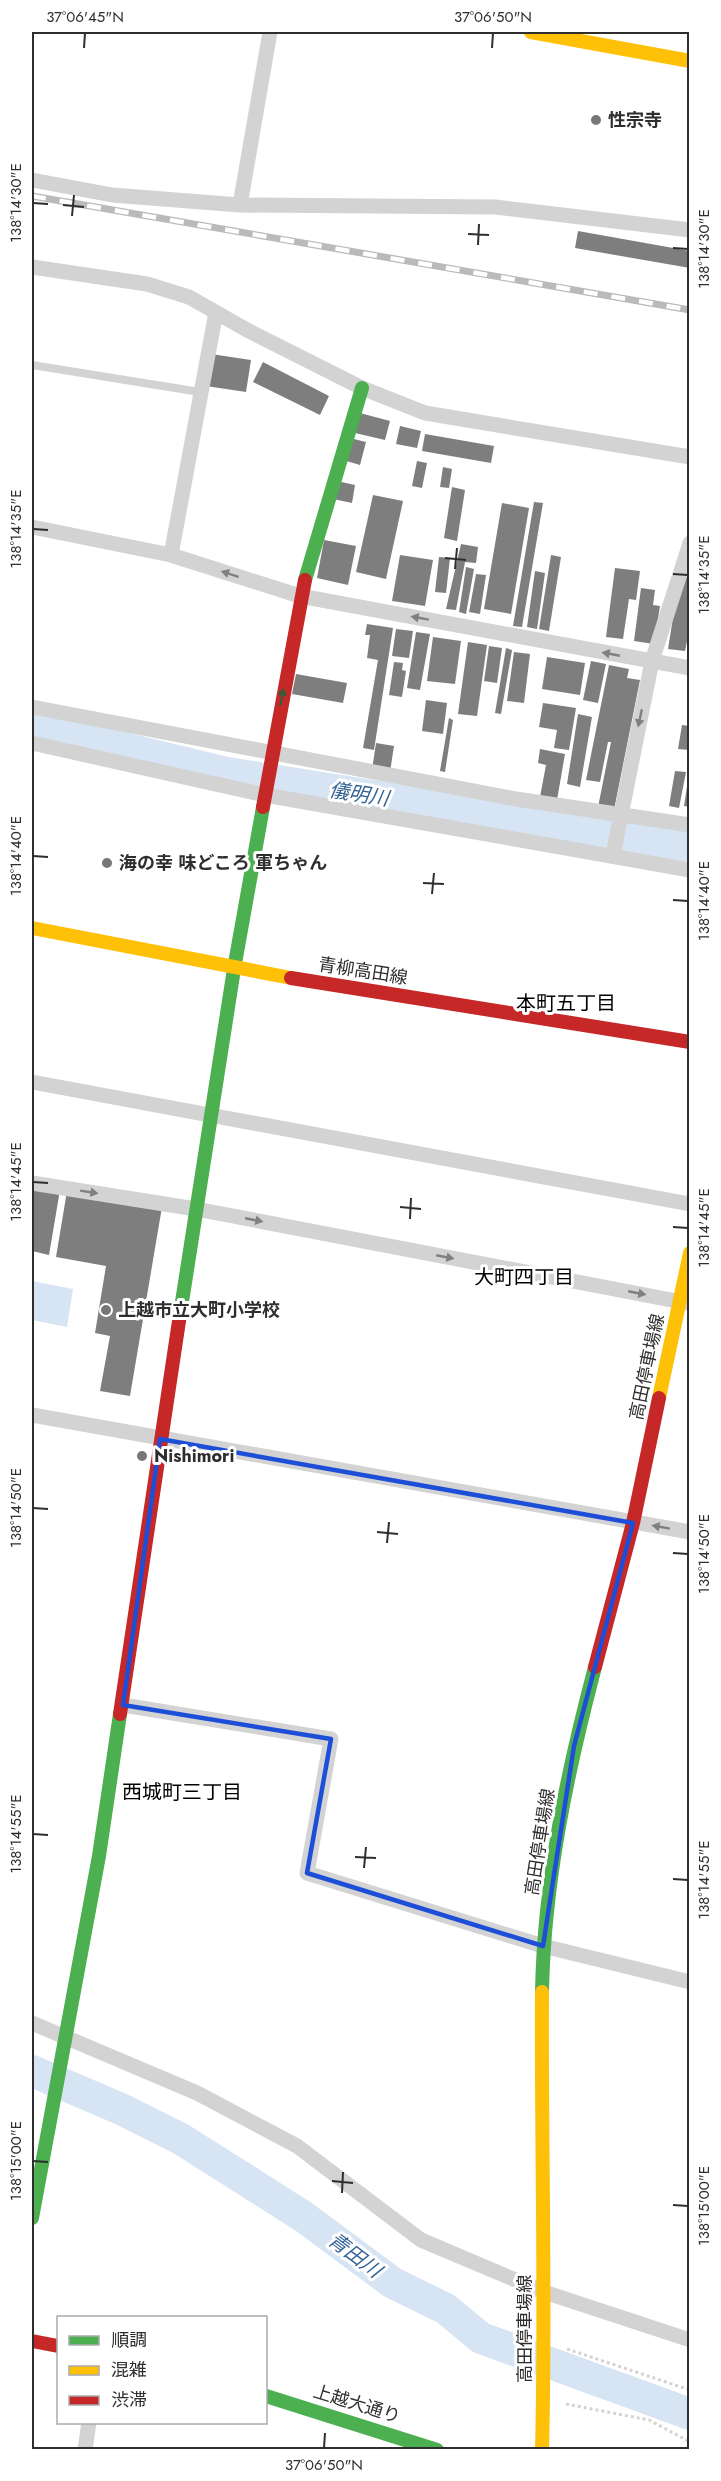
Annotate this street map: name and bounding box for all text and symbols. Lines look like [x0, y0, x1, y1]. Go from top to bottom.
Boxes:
text: 37°06'45"N [46, 6, 124, 28]
text: 37°06'50"N [454, 6, 532, 28]
place label: 性宗寺 [608, 107, 662, 133]
marker: 性宗寺 [589, 113, 603, 127]
text: 138°14'30"E [5, 163, 27, 243]
text: 138°14'30"E [693, 209, 715, 289]
text: 138°14'35"E [5, 490, 27, 568]
text: 138°14'35"E [693, 536, 715, 614]
one-way arrow [221, 569, 239, 578]
one-way arrow [410, 613, 429, 622]
one-way arrow [602, 649, 621, 658]
one-way arrow [278, 687, 287, 706]
one-way arrow [635, 709, 644, 728]
water label: 儀明川 [327, 775, 393, 814]
text: 138°14'40"E [5, 816, 27, 896]
place label: 海の幸 味どころ 軍ちゃん [119, 850, 327, 876]
marker: 海の幸 味どころ 軍ちゃん [100, 856, 114, 870]
text: 138°14'40"E [693, 861, 715, 941]
street label: 青柳高田線 [317, 951, 409, 991]
district label: 本町五丁目 [516, 989, 616, 1018]
text: 138°14'45"E [5, 1142, 27, 1222]
one-way arrow [80, 1188, 99, 1197]
text: 138°14'45"E [693, 1188, 715, 1268]
one-way arrow [244, 1216, 263, 1225]
one-way arrow [436, 1252, 455, 1261]
district label: 大町四丁目 [474, 1263, 574, 1292]
one-way arrow [628, 1289, 647, 1298]
place label: 上越市立大町小学校 [118, 1297, 280, 1323]
marker: 上越市立大町小学校 [99, 1303, 113, 1317]
street label: 高田停車場線 [623, 1311, 671, 1423]
place label: Nishimori [154, 1443, 234, 1469]
marker: Nishimori [135, 1449, 149, 1463]
text: 138°14'50"E [5, 1468, 27, 1548]
text: 138°14'50"E [693, 1514, 715, 1594]
one-way arrow [652, 1523, 671, 1532]
district label: 西城町三丁目 [122, 1778, 242, 1807]
street label: 高田停車場線 [519, 1787, 561, 1897]
text: 138°14'55"E [5, 1794, 27, 1874]
text: 138°14'55"E [693, 1840, 715, 1920]
text: 138°15'00"E [5, 2121, 27, 2201]
text: 138°15'00"E [693, 2166, 715, 2246]
water label: 青田川 [322, 2226, 389, 2286]
street label: 高田停車場線 [512, 2275, 538, 2383]
legend [57, 2316, 267, 2424]
text: 順調 [111, 2327, 147, 2353]
text: 混雑 [111, 2357, 147, 2383]
street label: 上越大通り [310, 2378, 404, 2430]
text: 渋滞 [111, 2387, 147, 2413]
text: 37°06'50"N [285, 2454, 363, 2476]

